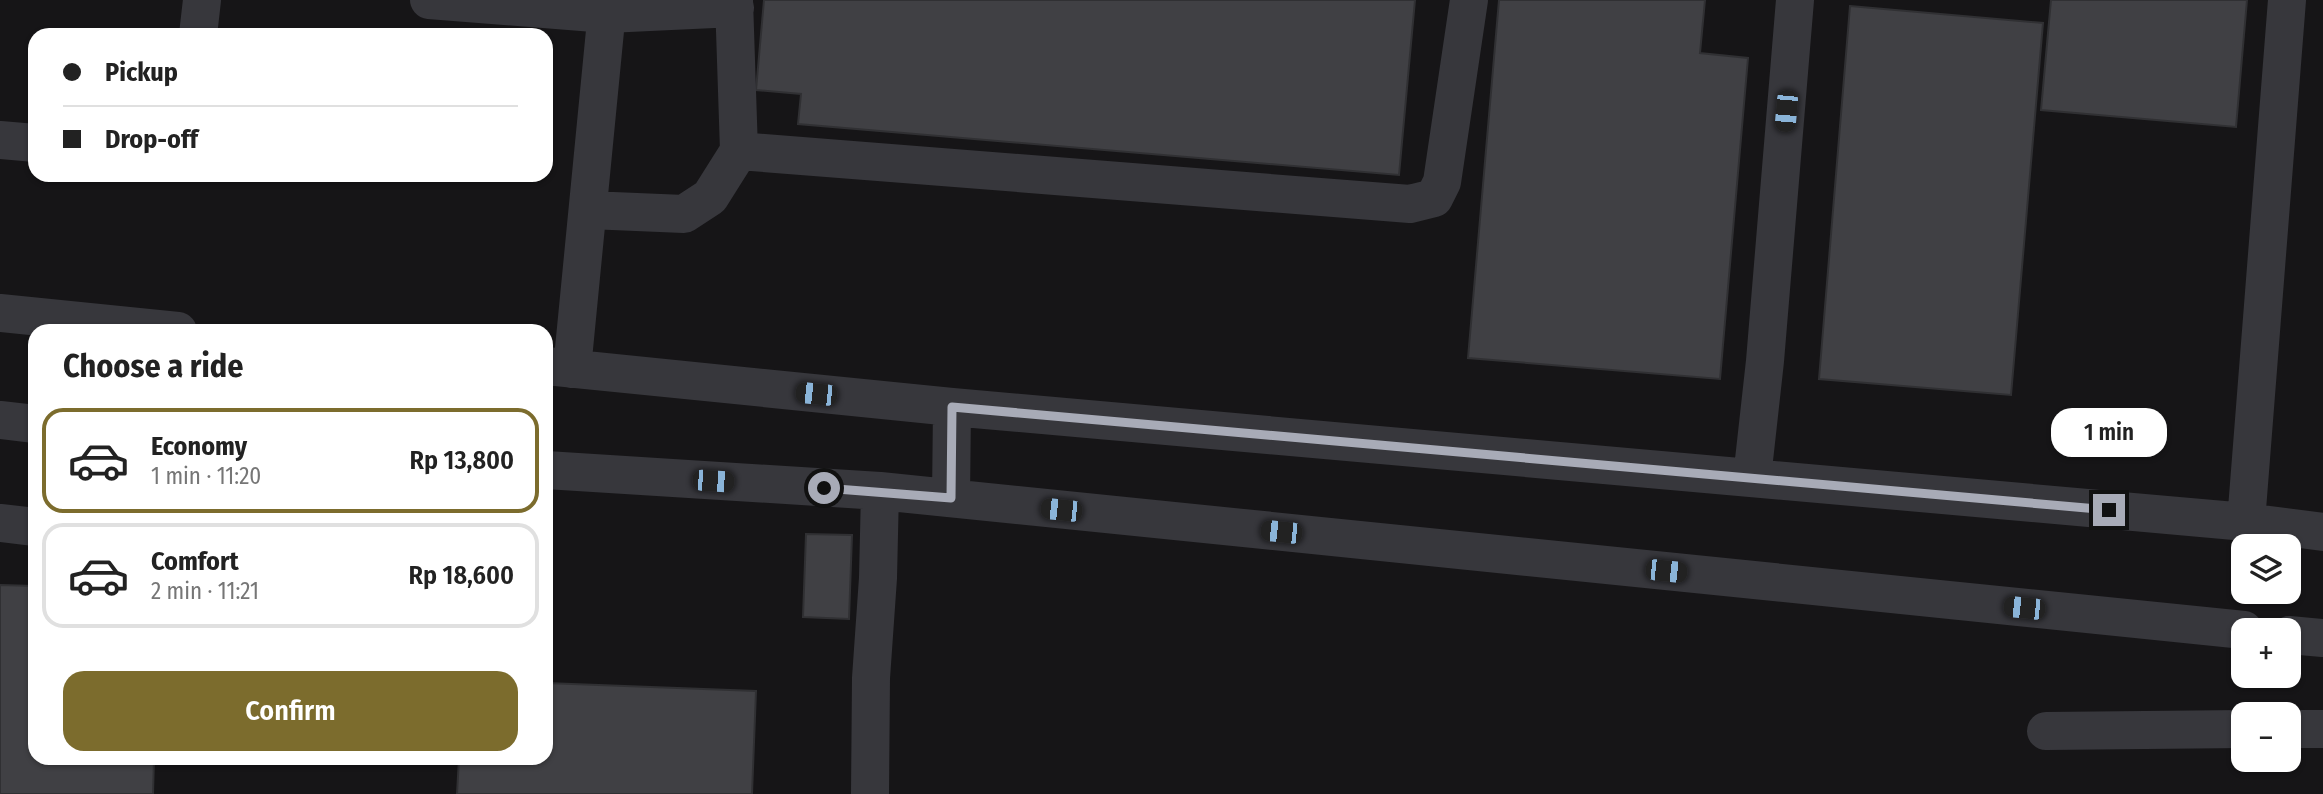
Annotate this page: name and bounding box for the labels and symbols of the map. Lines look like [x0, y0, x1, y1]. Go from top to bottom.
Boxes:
car [1774, 89, 1799, 133]
car [795, 381, 838, 407]
callout: 1 min [2051, 408, 2167, 458]
car [692, 469, 735, 493]
route start [808, 472, 840, 504]
route end [2093, 494, 2125, 526]
car [1040, 497, 1083, 523]
car [1260, 519, 1303, 545]
car [1645, 558, 1688, 584]
car [2003, 595, 2046, 621]

